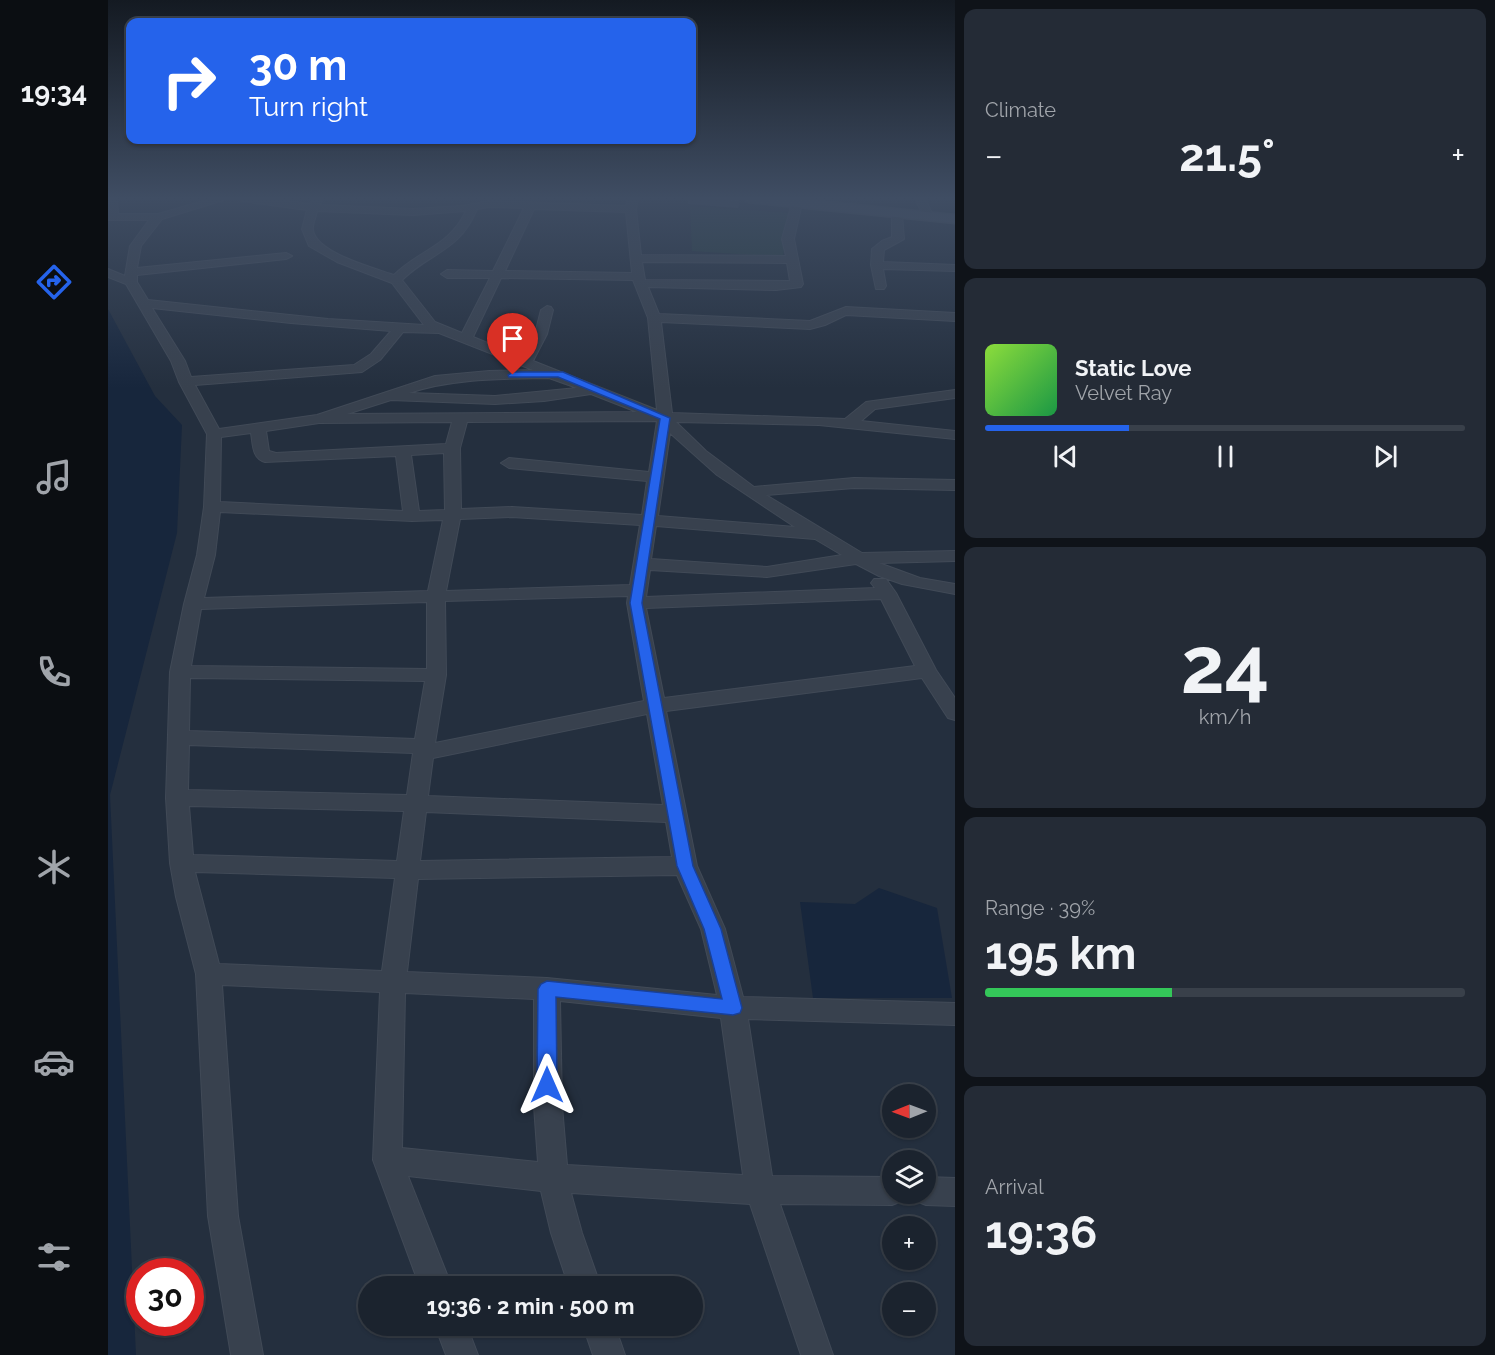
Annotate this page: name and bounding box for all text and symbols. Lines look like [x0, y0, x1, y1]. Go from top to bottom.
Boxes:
text: 30 m [249, 41, 347, 90]
icon: right [150, 42, 228, 120]
text: 19:34 [21, 77, 87, 108]
text: Turn right [249, 91, 368, 122]
text: Climate [985, 98, 1056, 122]
text: 21.5° [1179, 129, 1275, 182]
text: − [985, 136, 1003, 175]
text: + [1451, 136, 1465, 175]
icon: directions [33, 261, 75, 303]
pin [487, 313, 538, 375]
icon: arrive [496, 322, 529, 355]
text: Static Love [1075, 355, 1192, 381]
text: Velvet Ray [1075, 381, 1172, 405]
icon: previous [1049, 440, 1082, 473]
icon: pause [1209, 440, 1242, 473]
icon: next [1369, 440, 1402, 473]
icon: music [33, 456, 75, 498]
text: 24 [1181, 620, 1269, 711]
icon: phone [33, 651, 75, 693]
text: km/h [1199, 705, 1251, 729]
icon: climate [33, 846, 75, 888]
text: Range · 39% [985, 896, 1095, 920]
text: 195 km [985, 927, 1136, 980]
icon: car [33, 1041, 75, 1083]
position arrow [515, 1053, 579, 1117]
north arrow [882, 1084, 936, 1138]
map controls [882, 1084, 936, 1336]
button: layers [882, 1150, 936, 1204]
text: Arrival [985, 1175, 1044, 1199]
text: 19:36 [985, 1206, 1097, 1259]
button: + [882, 1216, 936, 1270]
icon: filters [33, 1236, 75, 1278]
speed limit sign: 30 [126, 1258, 204, 1336]
button: − [882, 1282, 936, 1336]
text: 19:36 · 2 min · 500 m [427, 1293, 634, 1319]

